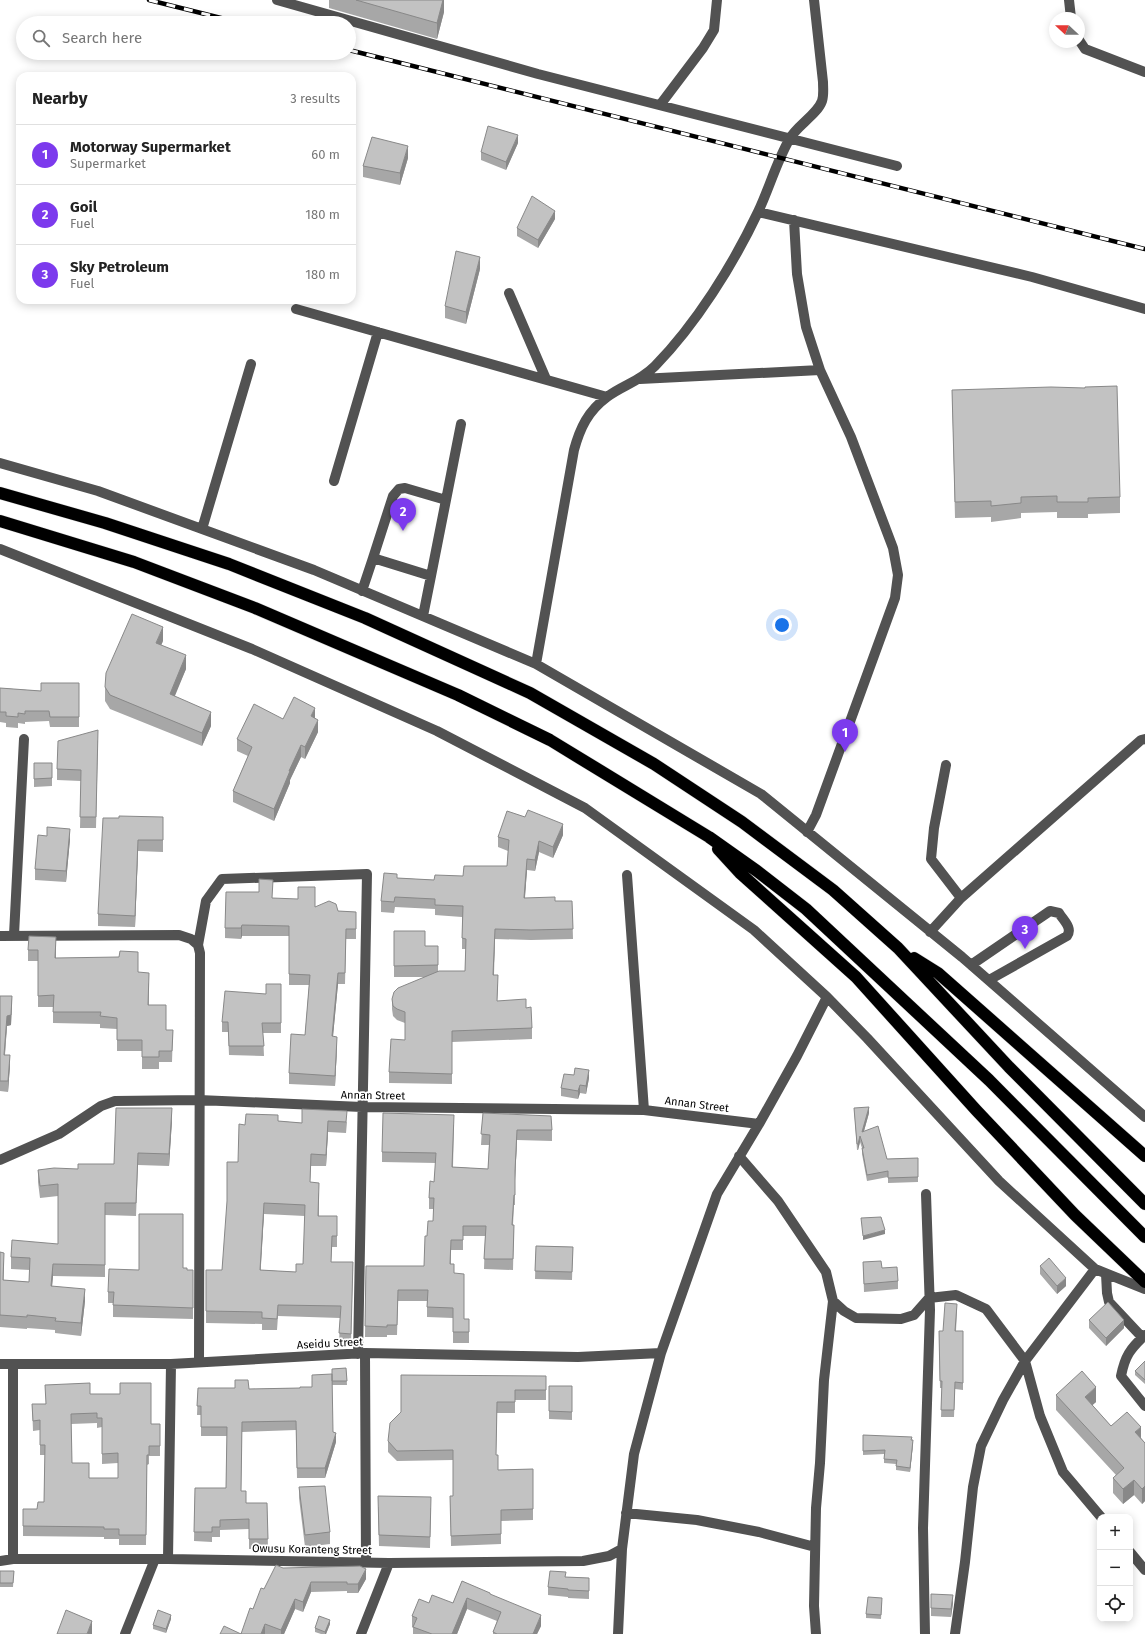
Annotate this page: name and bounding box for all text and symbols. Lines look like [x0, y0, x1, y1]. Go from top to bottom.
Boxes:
north arrow [1049, 12, 1085, 48]
search box [16, 16, 356, 60]
icon: search [30, 27, 52, 49]
text: Search here [62, 29, 142, 47]
text: Nearby [32, 88, 87, 109]
text: 3 results [290, 91, 340, 106]
text: Motorway Supermarket [70, 138, 231, 156]
text: 1 [42, 147, 48, 162]
text: 60 m [311, 147, 340, 162]
text: Supermarket [70, 156, 146, 171]
text: Goil [70, 198, 97, 216]
text: 2 [42, 207, 48, 222]
text: 180 m [305, 207, 340, 222]
text: Fuel [70, 216, 94, 231]
text: Sky Petroleum [70, 258, 169, 276]
text: 3 [42, 267, 48, 282]
text: 180 m [305, 267, 340, 282]
text: Fuel [70, 276, 94, 291]
pin: 2 [390, 498, 416, 531]
your location [772, 615, 792, 635]
pin: 1 [832, 719, 858, 752]
pin: 3 [1012, 916, 1038, 949]
street label: Annan Street [341, 1088, 405, 1103]
street label: Annan Street [664, 1094, 730, 1115]
street label: Aseidu Street [297, 1335, 363, 1352]
map controls [1097, 1514, 1133, 1622]
button: + [1097, 1514, 1133, 1550]
street label: Owusu Koranteng Street [252, 1542, 372, 1557]
button: − [1097, 1550, 1133, 1586]
button: locate [1097, 1586, 1133, 1622]

